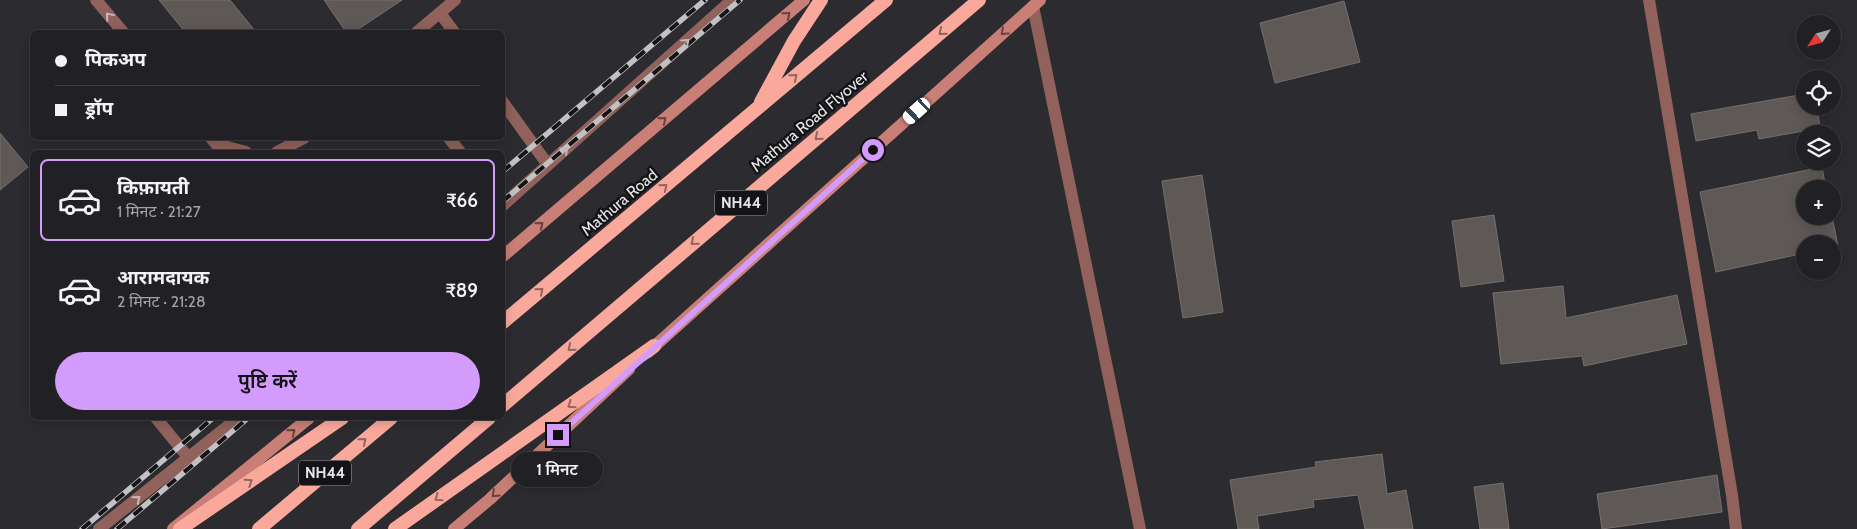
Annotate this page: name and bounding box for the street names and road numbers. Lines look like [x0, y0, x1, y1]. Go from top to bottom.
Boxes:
street label: Mathura Road Flyover [747, 66, 872, 176]
street label: Mathura Road [577, 165, 661, 240]
road number: NH44 [715, 190, 767, 216]
road number: NH44 [299, 460, 351, 486]

